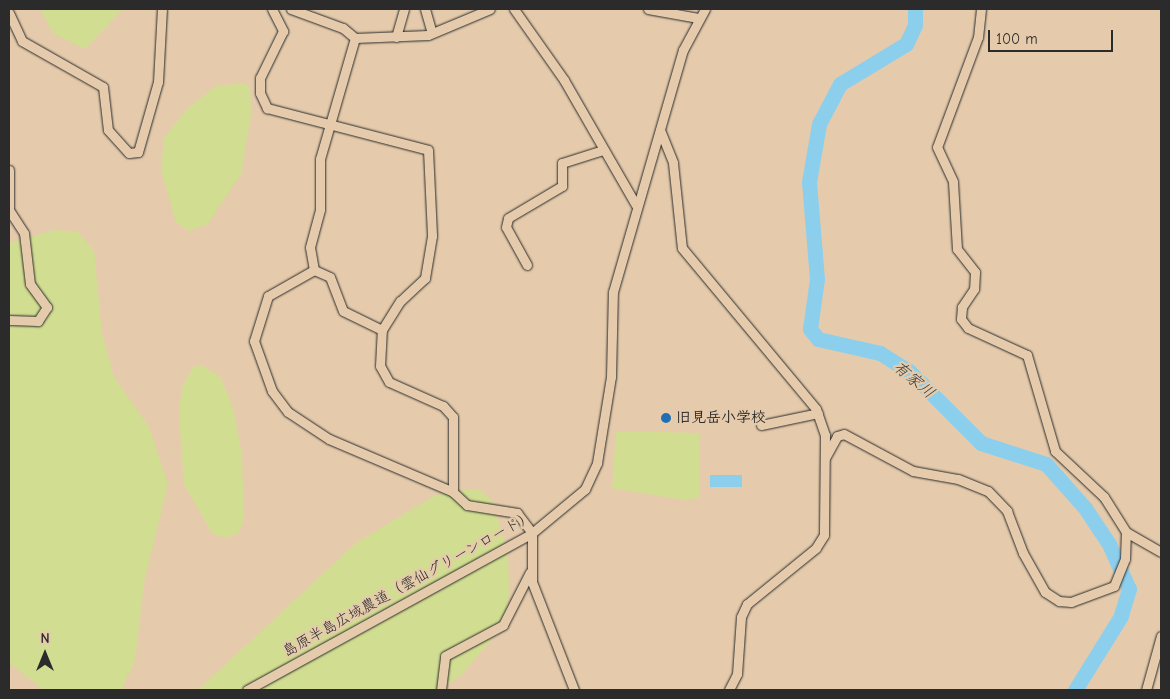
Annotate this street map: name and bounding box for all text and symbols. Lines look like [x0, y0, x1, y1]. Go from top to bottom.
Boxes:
scale bar [990, 20, 1115, 52]
text: 100 m [996, 30, 1038, 48]
water label: 有家川 [889, 357, 939, 403]
place label: 旧見岳小学校 [676, 409, 766, 427]
marker: 旧見岳小学校 [660, 412, 672, 424]
street label: 島原半島広域農道（雲仙グリーンロード） [279, 507, 537, 661]
north arrow [20, 629, 70, 679]
text: N [40, 630, 50, 647]

